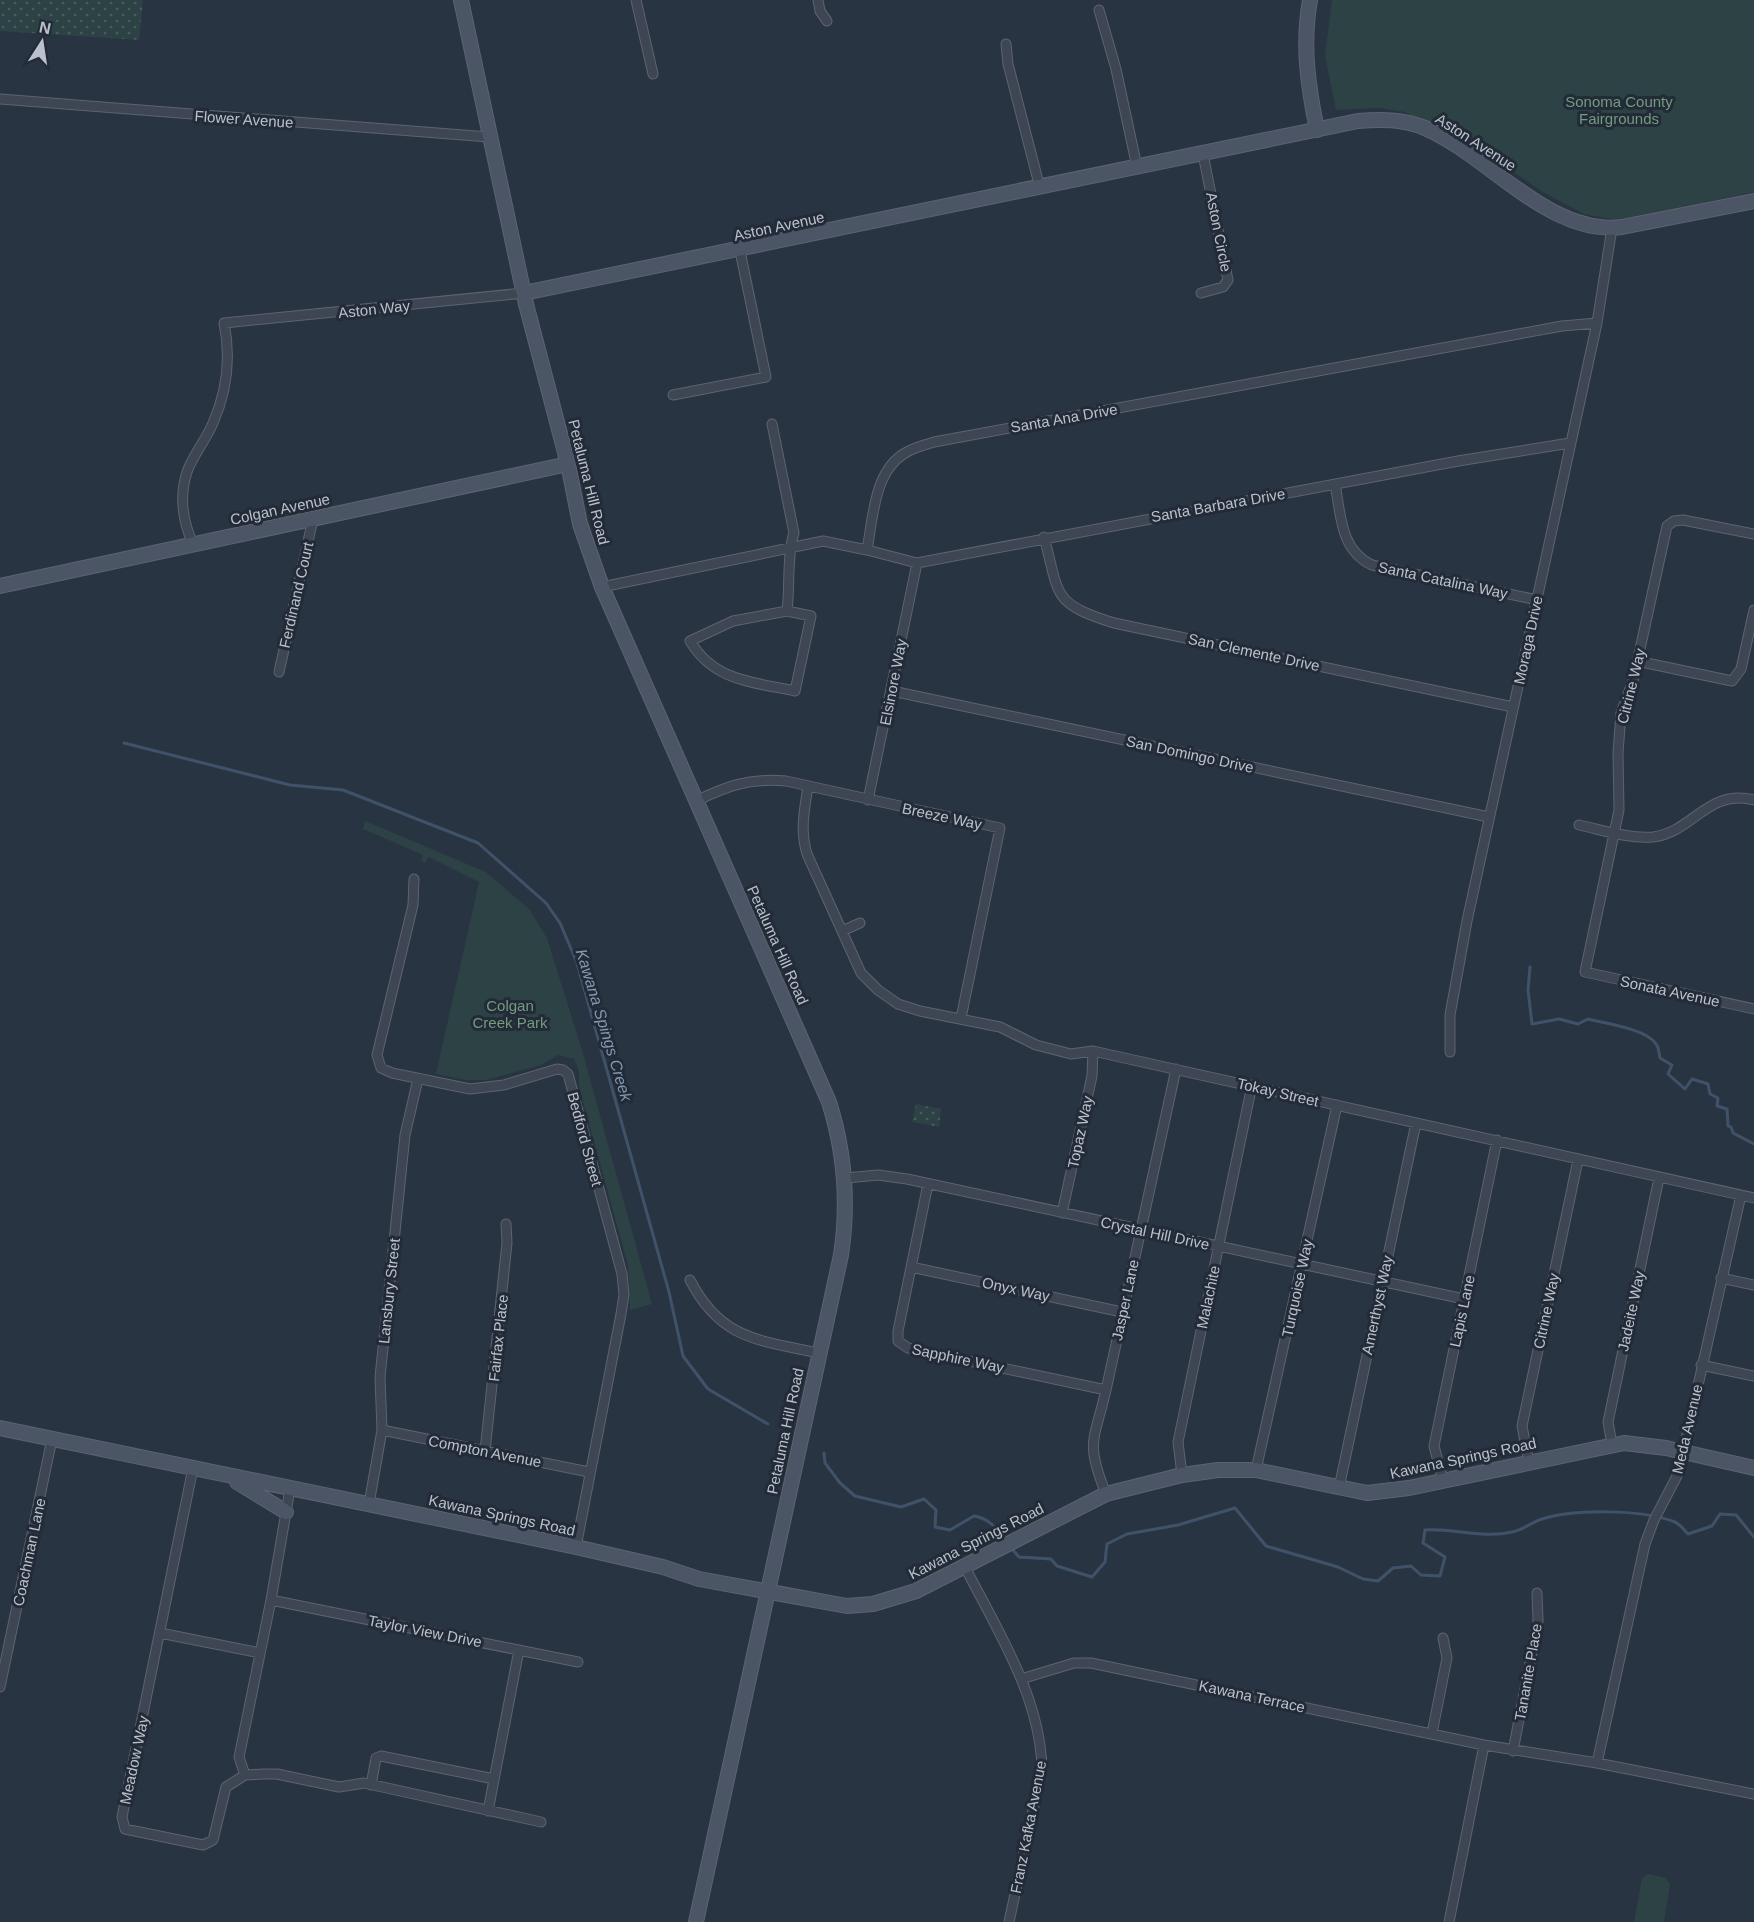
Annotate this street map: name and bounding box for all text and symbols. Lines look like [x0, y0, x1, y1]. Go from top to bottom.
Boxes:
north arrow [12, 12, 72, 72]
text: N [38, 18, 52, 37]
park label: Sonoma County Fairgrounds [1565, 93, 1673, 127]
street label: Flower Avenue [194, 107, 294, 131]
street label: Aston Avenue [1433, 110, 1519, 174]
street label: Aston Circle [1203, 191, 1235, 273]
street label: Aston Avenue [732, 208, 826, 244]
street label: Aston Way [337, 297, 411, 321]
street label: Santa Ana Drive [1009, 400, 1119, 436]
street label: Petaluma Hill Road [565, 418, 613, 546]
street label: Santa Barbara Drive [1150, 485, 1286, 525]
street label: Colgan Avenue [229, 490, 331, 528]
street label: Ferdinand Court [276, 539, 317, 650]
street label: Santa Catalina Way [1377, 558, 1510, 602]
street label: Moraga Drive [1510, 594, 1546, 686]
street label: San Clemente Drive [1187, 630, 1321, 674]
street label: Elsinore Way [876, 637, 910, 727]
street label: Citrine Way [1613, 646, 1649, 725]
street label: San Domingo Drive [1125, 732, 1255, 776]
street label: Breeze Way [901, 799, 984, 833]
street label: Petaluma Hill Road [744, 883, 812, 1007]
water label: Kawana Spings Creek [573, 947, 636, 1104]
street label: Sonata Avenue [1619, 972, 1721, 1010]
park label: Colgan Creek Park [472, 997, 548, 1031]
street label: Tokay Street [1235, 1074, 1321, 1110]
street label: Bedford Street [564, 1090, 606, 1189]
street label: Topaz Way [1064, 1094, 1096, 1170]
street label: Crystal Hill Drive [1099, 1213, 1211, 1253]
street label: Lansbury Street [375, 1237, 403, 1345]
street label: Turquoise Way [1278, 1237, 1316, 1339]
street label: Amerthyst Way [1358, 1253, 1396, 1356]
street label: Jasper Lane [1108, 1258, 1142, 1342]
street label: Malachite [1193, 1264, 1223, 1330]
street label: Jadeite Way [1614, 1269, 1648, 1353]
street label: Citrine Way [1530, 1271, 1562, 1350]
street label: Lapis Lane [1446, 1273, 1478, 1349]
street label: Onyx Way [981, 1274, 1052, 1305]
street label: Fairfax Place [485, 1294, 511, 1382]
street label: Sapphire Way [910, 1340, 1006, 1376]
street label: Petaluma Hill Road [763, 1366, 807, 1496]
street label: Meda Avenue [1668, 1383, 1706, 1475]
street label: Compton Avenue [427, 1432, 543, 1470]
street label: Kawana Springs Road [1388, 1434, 1538, 1482]
street label: Kawana Springs Road [427, 1491, 577, 1539]
street label: Coachman Lane [9, 1496, 49, 1608]
street label: Kawana Springs Road [906, 1500, 1046, 1582]
street label: Taylor View Drive [367, 1612, 483, 1650]
street label: Tananite Place [1511, 1622, 1545, 1722]
street label: Kawana Terrace [1197, 1676, 1307, 1716]
street label: Meadow Way [116, 1714, 152, 1806]
street label: Franz Kafka Avenue [1007, 1759, 1049, 1895]

